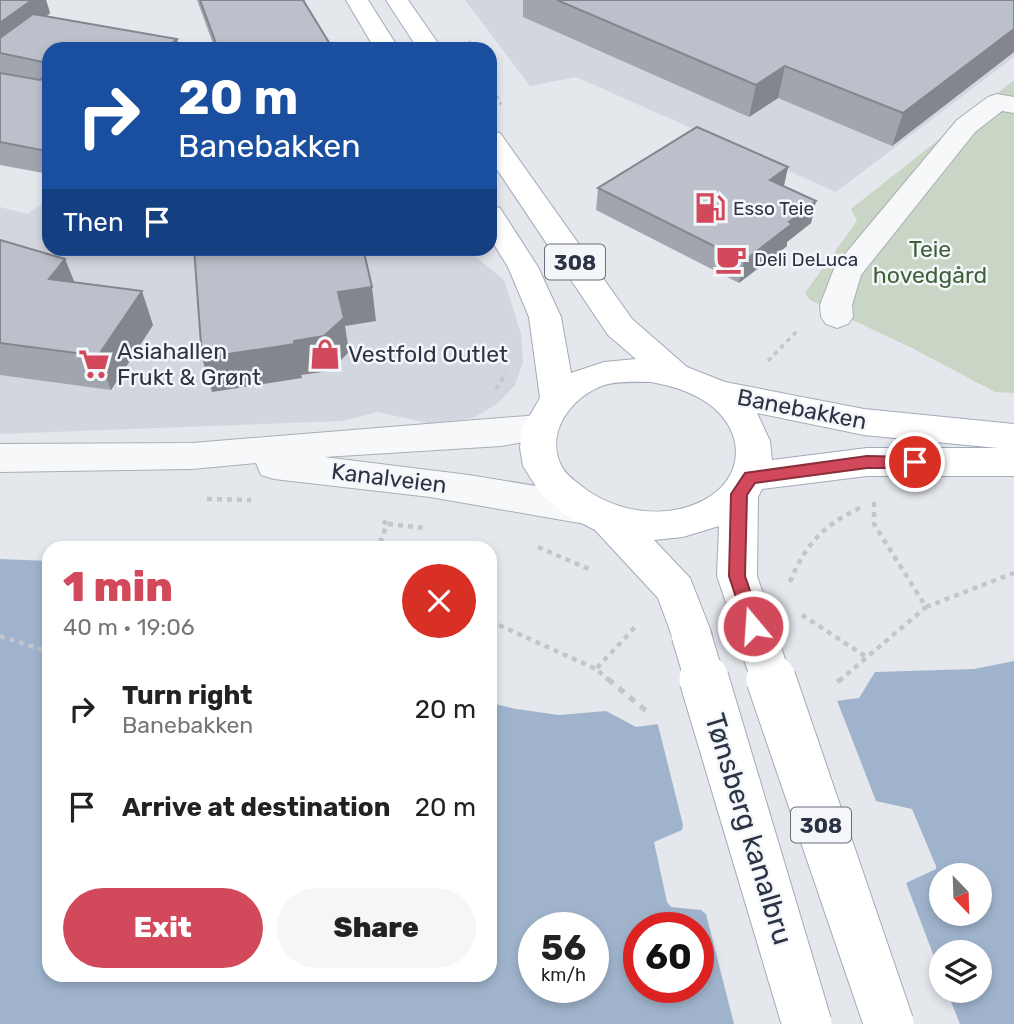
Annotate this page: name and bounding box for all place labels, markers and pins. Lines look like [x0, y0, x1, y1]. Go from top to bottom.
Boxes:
fuel station icon: Esso Teie [693, 191, 727, 225]
place label: Esso Teie [733, 197, 814, 220]
cafe icon: Deli DeLuca [714, 242, 748, 276]
place label: Deli DeLuca [754, 248, 858, 271]
place label: Asiahallen Frukt & Grønt [117, 337, 261, 391]
shop icon: Vestfold Outlet [308, 337, 342, 371]
place label: Vestfold Outlet [348, 340, 508, 368]
supermarket icon: Asiahallen Frukt & Grønt [77, 347, 111, 381]
pin [885, 432, 945, 492]

